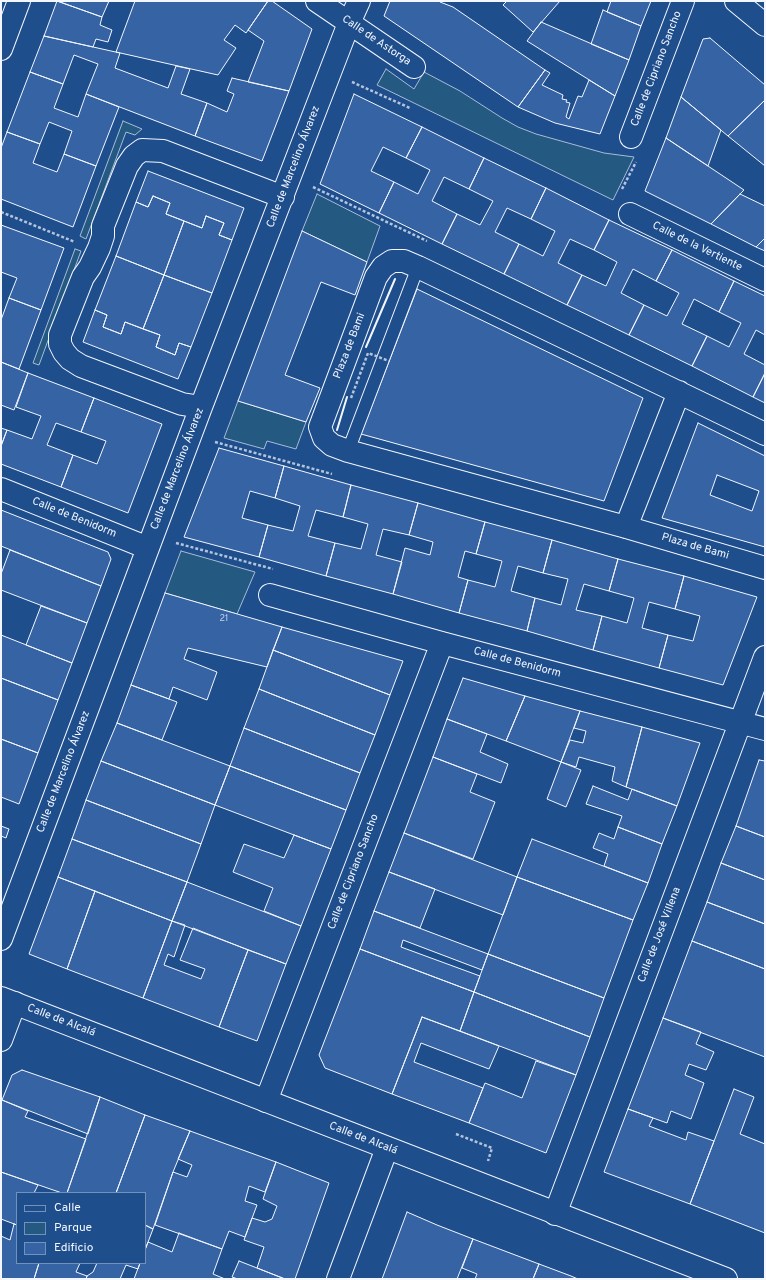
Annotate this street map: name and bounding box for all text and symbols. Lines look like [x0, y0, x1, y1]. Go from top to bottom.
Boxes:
street label: Calle de Cipriano Sancho [629, 9, 685, 129]
street label: Calle de Astorga [339, 13, 413, 69]
street label: Calle de Marcelino Álvarez [265, 104, 323, 230]
street label: Calle de la Vertiente [650, 219, 744, 275]
street label: Plaza de Bami [331, 311, 369, 381]
street label: Calle de Marcelino Álvarez [149, 406, 207, 532]
street label: Calle de Benidorm [30, 495, 118, 541]
street label: Plaza de Bami [660, 531, 730, 563]
house number: 21 [220, 614, 228, 624]
street label: Calle de Benidorm [472, 645, 562, 681]
street label: Calle de Marcelino Álvarez [35, 709, 93, 835]
street label: Calle de Cipriano Sancho [326, 812, 382, 932]
street label: Calle de José Villena [636, 885, 684, 985]
street label: Calle de Alcalá [25, 1002, 97, 1040]
street label: Calle de Alcalá [327, 1120, 399, 1158]
legend [16, 1192, 146, 1264]
text: Calle [54, 1200, 81, 1216]
text: Parque [54, 1220, 92, 1236]
text: Edificio [54, 1240, 93, 1256]

